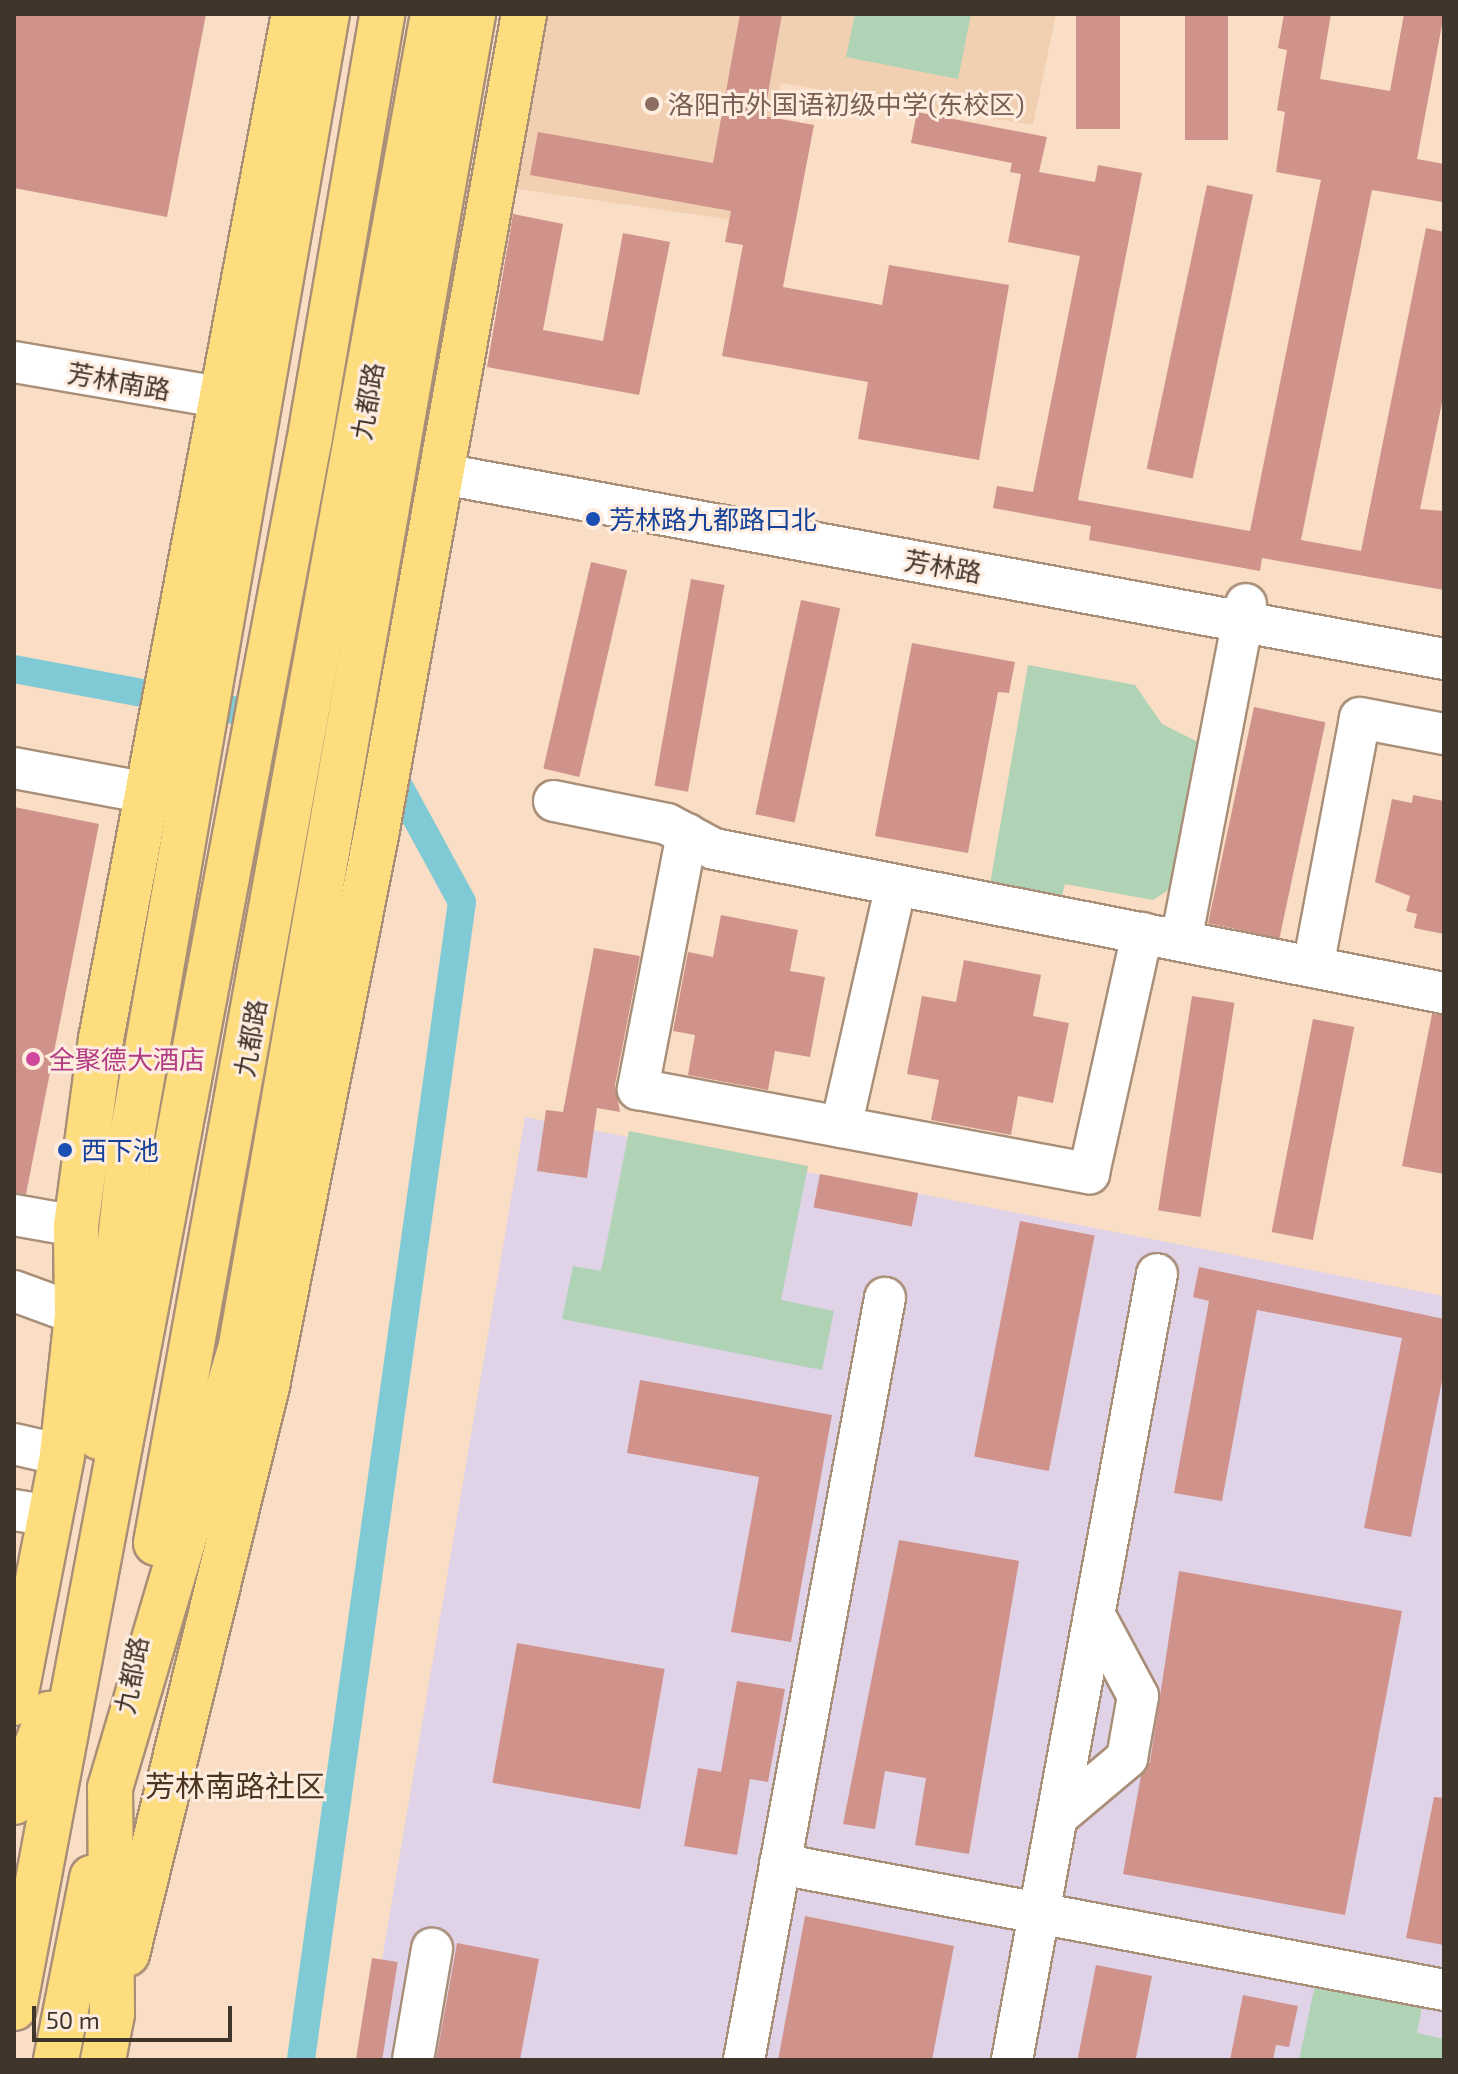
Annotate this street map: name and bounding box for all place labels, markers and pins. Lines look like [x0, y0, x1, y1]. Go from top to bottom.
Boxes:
place label: 洛阳市外国语初级中学(东校区) [668, 88, 1025, 120]
marker: 洛阳市外国语初级中学(东校区) [643, 95, 661, 113]
place label: 芳林路九都路口北 [609, 503, 817, 535]
marker: 芳林路九都路口北 [584, 510, 602, 528]
place label: 全聚德大酒店 [49, 1043, 205, 1075]
marker: 全聚德大酒店 [24, 1050, 42, 1068]
place label: 西下池 [81, 1134, 159, 1166]
marker: 西下池 [56, 1141, 74, 1159]

